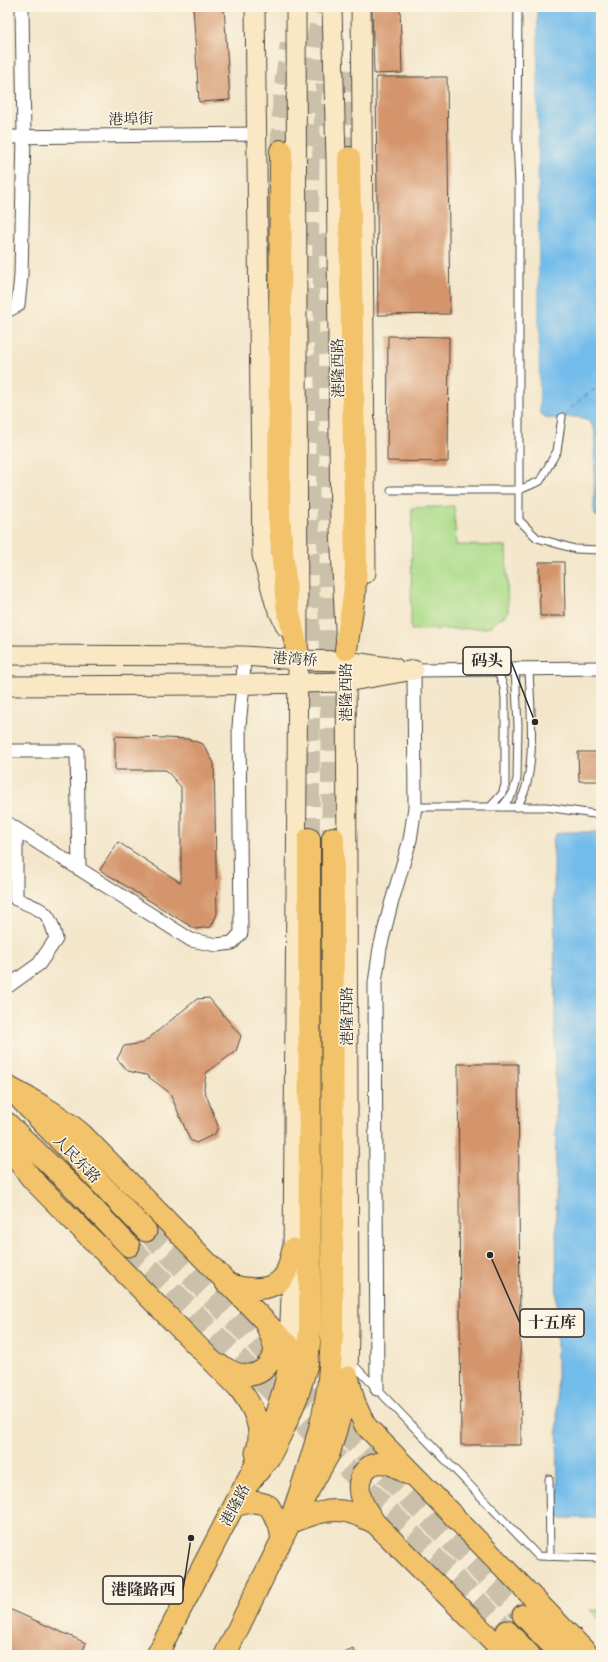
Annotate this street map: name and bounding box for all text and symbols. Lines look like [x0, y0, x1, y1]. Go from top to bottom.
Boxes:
street label: 港埠街 [108, 109, 154, 129]
street label: 港隆西路 [327, 338, 349, 398]
callout: 码头 [463, 647, 511, 675]
street label: 港湾桥 [272, 648, 318, 670]
text: 码头 [471, 650, 503, 672]
street label: 港隆西路 [336, 662, 356, 722]
street label: 港隆西路 [337, 986, 357, 1046]
street label: 人民东路 [49, 1130, 105, 1188]
callout: 十五库 [520, 1309, 584, 1337]
text: 十五库 [528, 1312, 576, 1334]
street label: 港隆路 [216, 1480, 254, 1530]
callout: 港隆路西 [103, 1576, 183, 1604]
text: 港隆路西 [111, 1579, 176, 1601]

